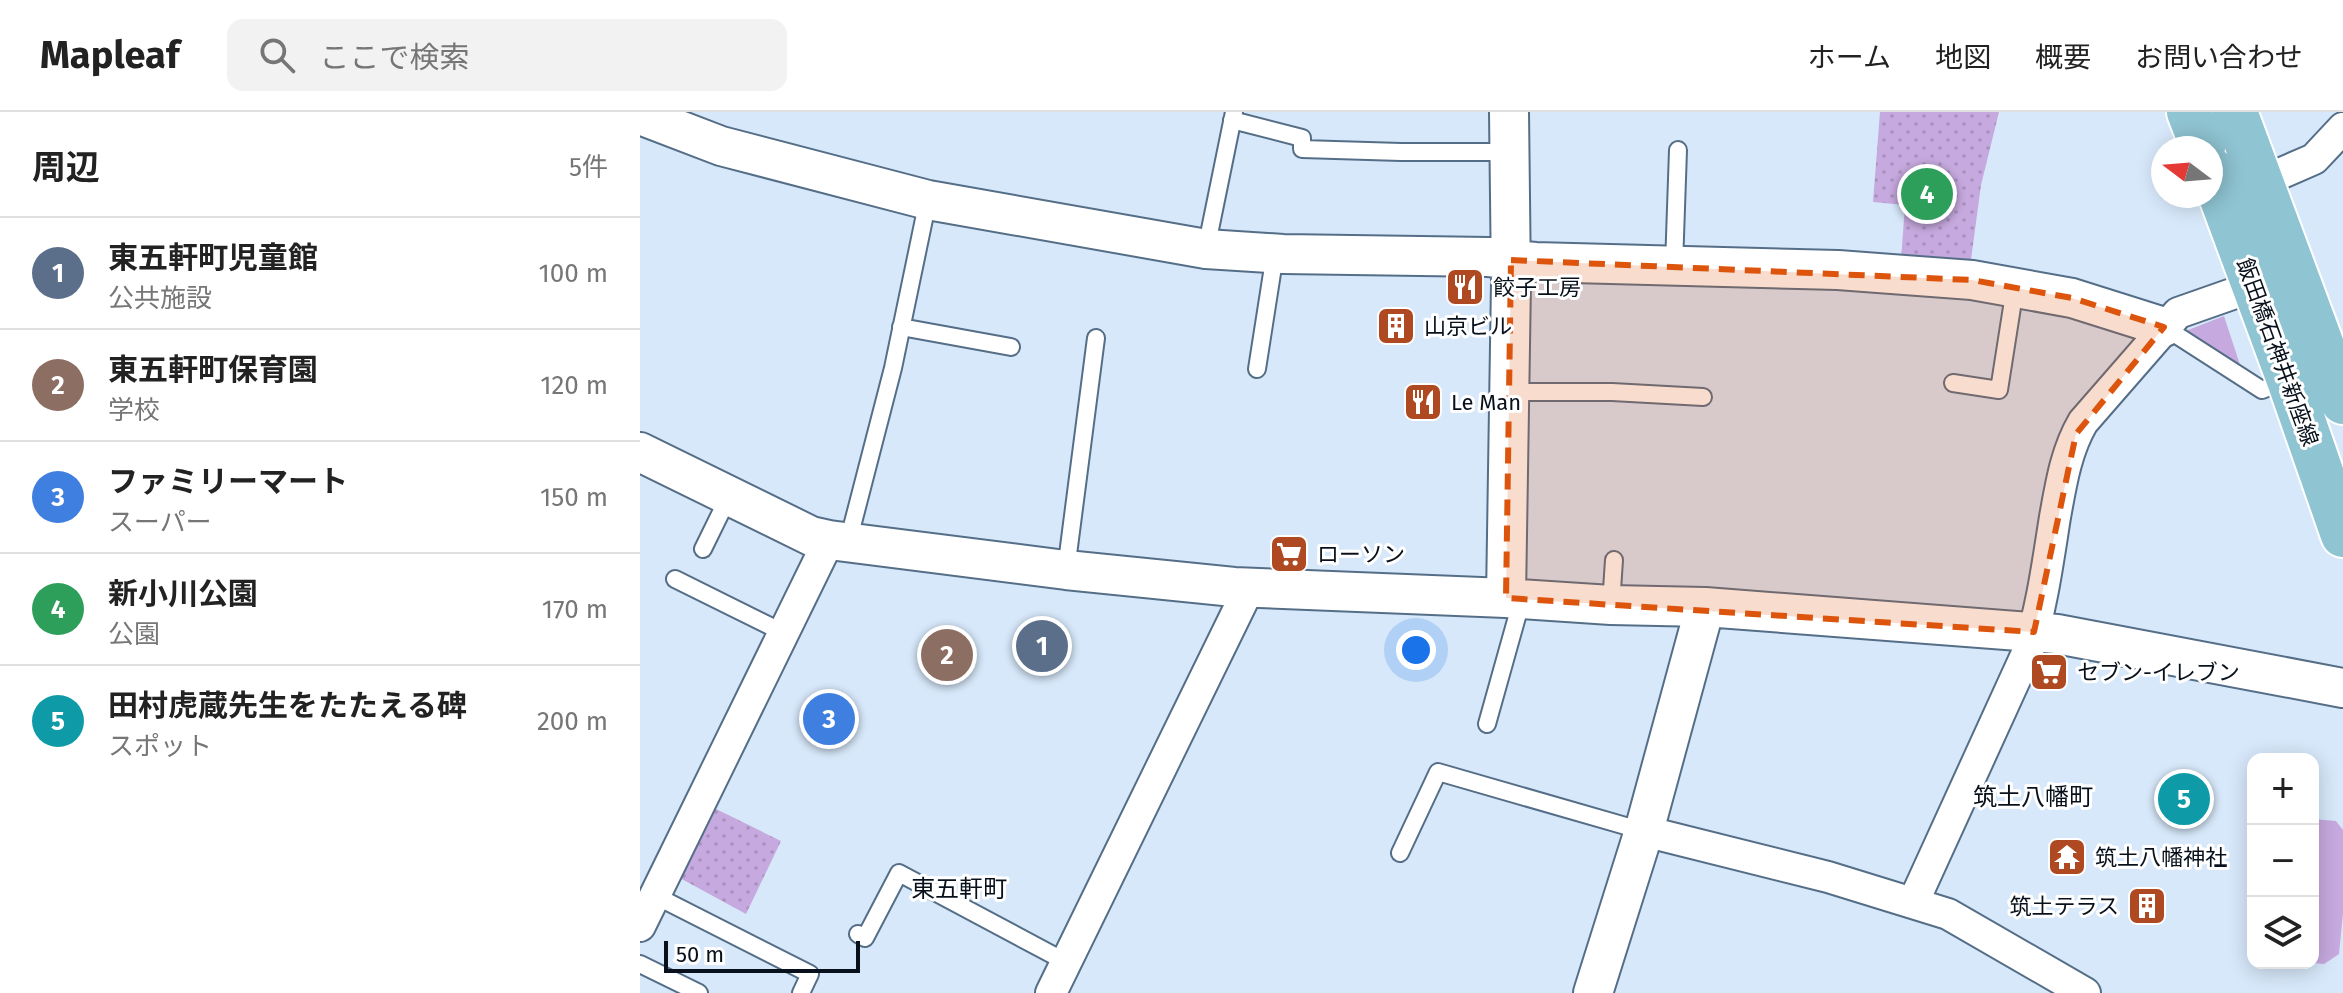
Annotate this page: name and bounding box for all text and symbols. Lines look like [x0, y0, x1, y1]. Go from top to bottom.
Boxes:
search box [227, 19, 787, 91]
text: Mapleaf [40, 32, 179, 78]
icon: search [255, 33, 299, 77]
text: ここで検索 [319, 40, 469, 76]
text: ホーム [1808, 41, 1891, 74]
text: 地図 [1935, 41, 1991, 74]
text: 概要 [2035, 41, 2091, 74]
text: お問い合わせ [2135, 41, 2303, 74]
north arrow [2151, 136, 2223, 208]
text: 周辺 [32, 147, 100, 188]
text: 5件 [569, 152, 608, 183]
pin: 4 [1901, 164, 1953, 224]
text: 東五軒町児童館 [108, 240, 318, 276]
street label: 飯田橋石神井新座線 [2231, 255, 2324, 450]
text: 1 [52, 258, 64, 289]
text: 100 m [539, 258, 608, 289]
restaurant icon: 餃子工房 [1444, 266, 1486, 308]
place label: 餃子工房 [1493, 274, 1581, 301]
text: 公共施設 [108, 283, 212, 314]
building icon: 山京ビル [1375, 305, 1417, 347]
place label: 山京ビル [1424, 313, 1512, 340]
text: 東五軒町保育園 [108, 352, 318, 388]
text: 2 [51, 370, 65, 401]
text: 120 m [540, 370, 608, 401]
restaurant icon: Le Man [1402, 381, 1444, 423]
place label: Le Man [1451, 389, 1521, 416]
text: 学校 [108, 395, 160, 426]
text: ファミリーマート [108, 464, 348, 500]
text: 3 [51, 482, 65, 513]
text: 150 m [540, 482, 608, 513]
text: スーパー [108, 507, 212, 538]
supermarket icon: ローソン [1268, 533, 1310, 575]
place label: ローソン [1317, 541, 1405, 568]
text: 新小川公園 [108, 576, 258, 612]
text: 4 [51, 594, 65, 625]
text: 170 m [542, 594, 608, 625]
pin: 1 [1016, 616, 1068, 676]
text: 公園 [108, 619, 160, 650]
pin: 2 [921, 625, 973, 685]
your location [1396, 630, 1436, 670]
supermarket icon: セブン-イレブン [2028, 651, 2070, 693]
place label: セブン-イレブン [2077, 659, 2240, 686]
text: 田村虎蔵先生をたたえる碑 [108, 688, 467, 724]
pin: 3 [803, 689, 855, 749]
text: 5 [51, 706, 65, 737]
text: 200 m [537, 706, 608, 737]
text: スポット [108, 731, 212, 762]
map controls [2247, 753, 2319, 969]
button: + [2247, 753, 2319, 825]
pin: 5 [2158, 769, 2210, 829]
district label: 筑土八幡町 [1973, 783, 2093, 811]
button: − [2247, 825, 2319, 897]
temple icon: 筑土八幡神社 [2046, 836, 2088, 878]
place label: 筑土八幡神社 [2095, 844, 2227, 871]
district label: 東五軒町 [911, 875, 1007, 903]
building icon: 筑土テラス [2126, 885, 2168, 927]
place label: 筑土テラス [2009, 893, 2119, 920]
button: layers [2247, 897, 2319, 969]
scale bar [664, 937, 860, 973]
text: 50 m [676, 941, 724, 968]

